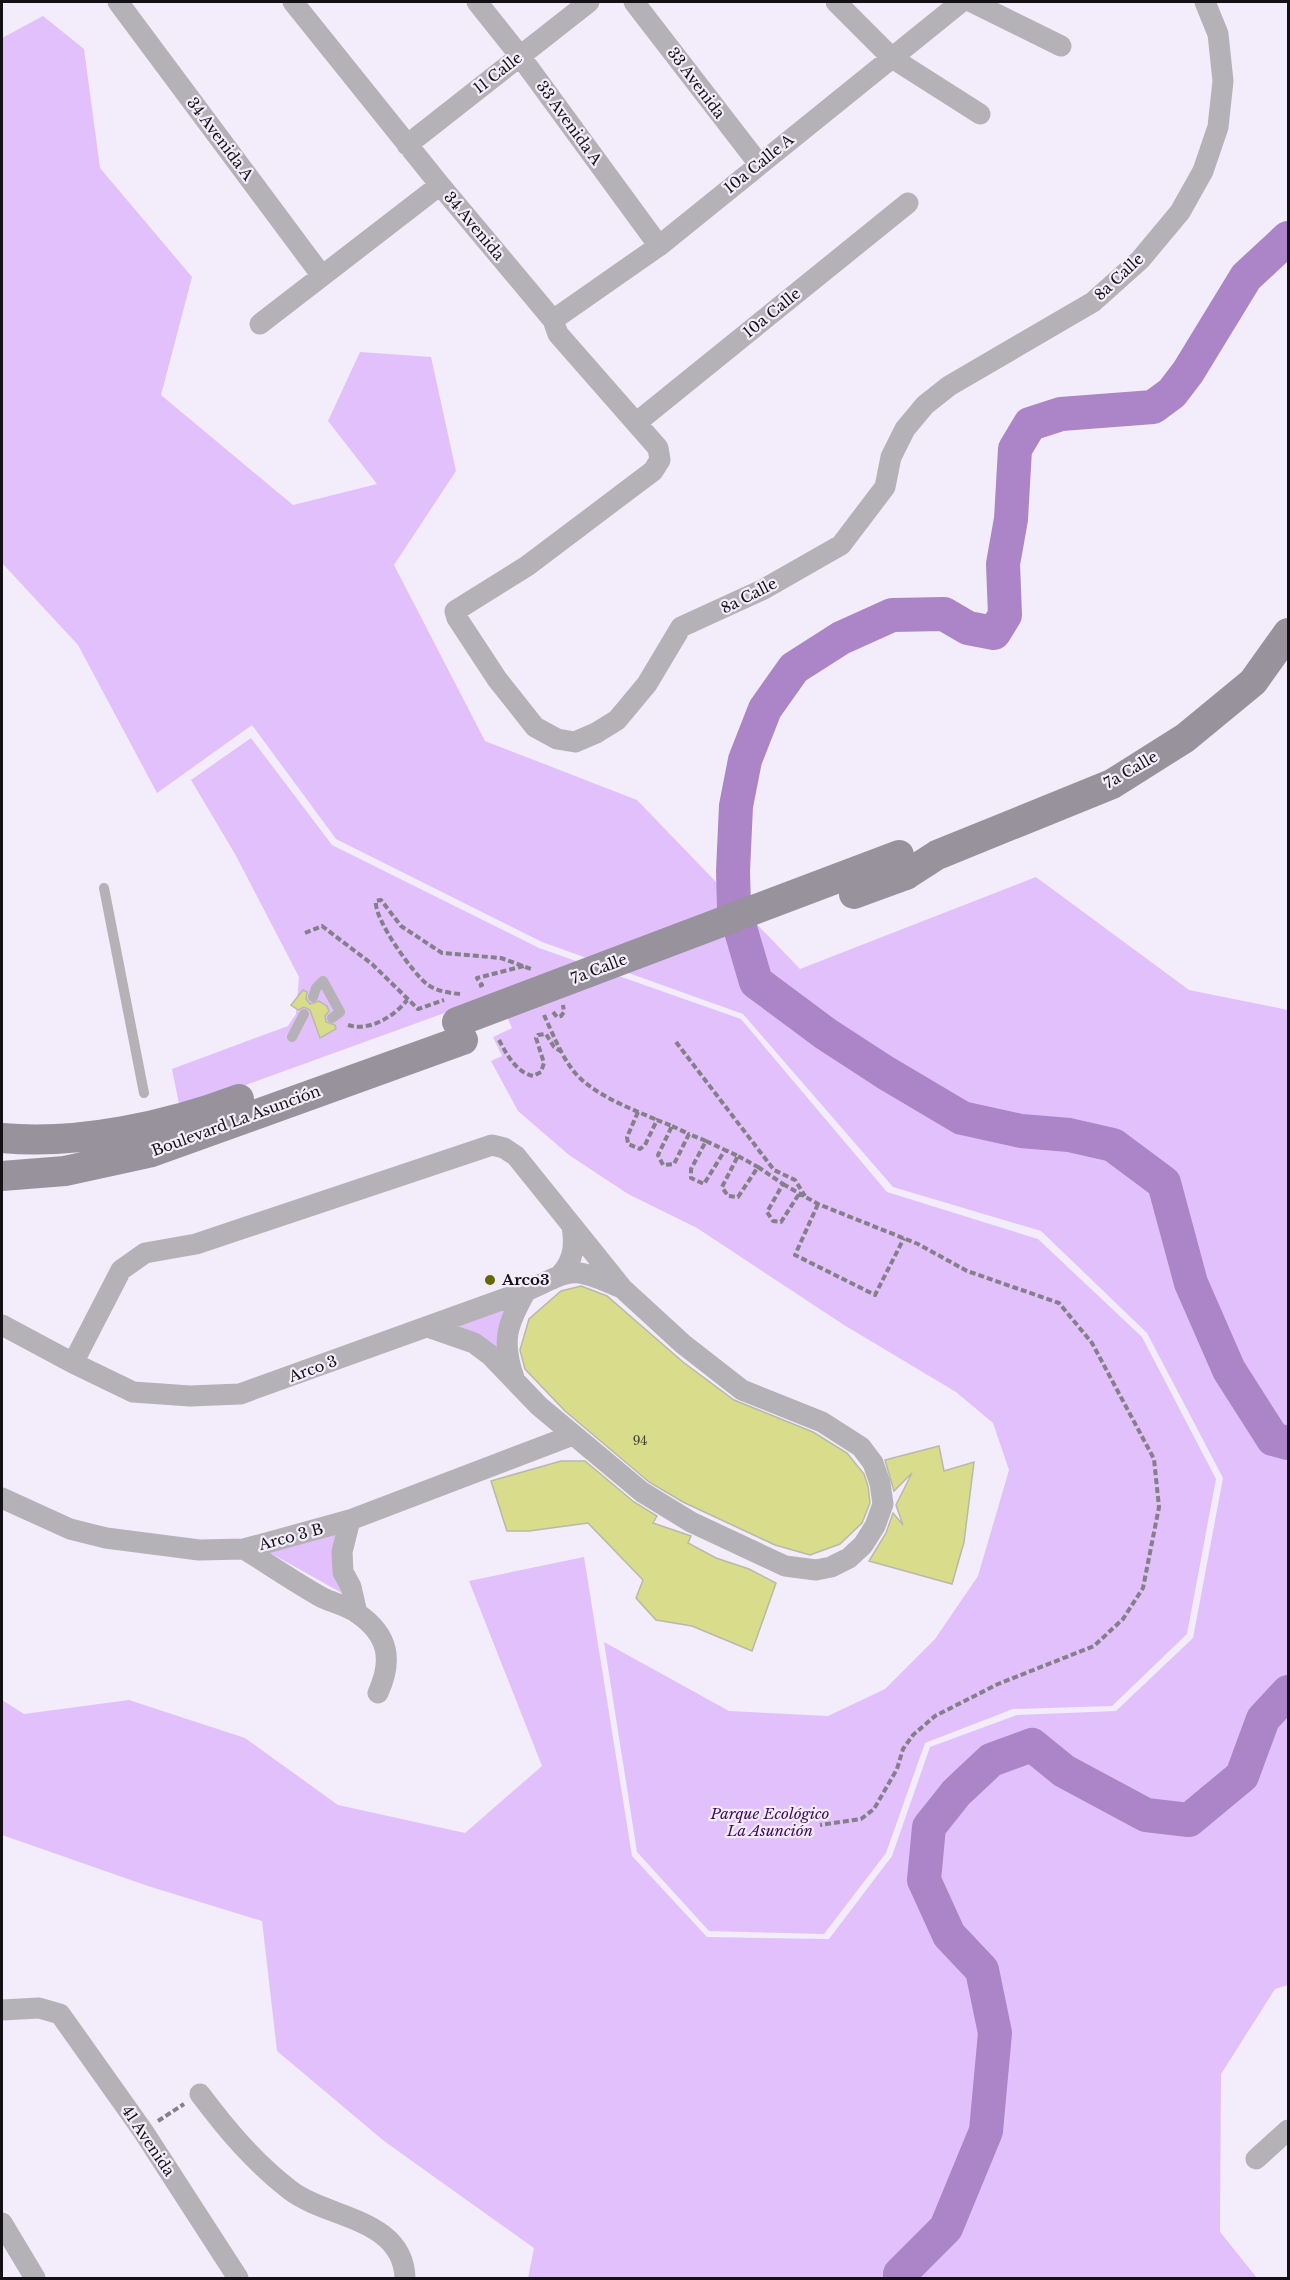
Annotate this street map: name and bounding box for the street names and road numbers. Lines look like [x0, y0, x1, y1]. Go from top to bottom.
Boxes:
street label: 33 Avenida [663, 43, 730, 123]
street label: 11 Calle [470, 48, 526, 97]
street label: 33 Avenida A [533, 77, 607, 169]
street label: 34 Avenida A [183, 93, 258, 184]
street label: 10a Calle A [720, 130, 798, 197]
street label: 34 Avenida [440, 187, 509, 264]
street label: 8a Calle [1090, 249, 1147, 304]
street label: 10a Calle [739, 284, 804, 342]
street label: 8a Calle [718, 573, 780, 618]
street label: 7a Calle [1101, 747, 1161, 792]
street label: 7a Calle [568, 949, 630, 988]
street label: Boulevard La Asunción [149, 1081, 323, 1160]
street label: Arco 3 [285, 1351, 340, 1386]
street label: Arco 3 B [256, 1519, 325, 1554]
street label: 41 Avenida [118, 2102, 179, 2180]

